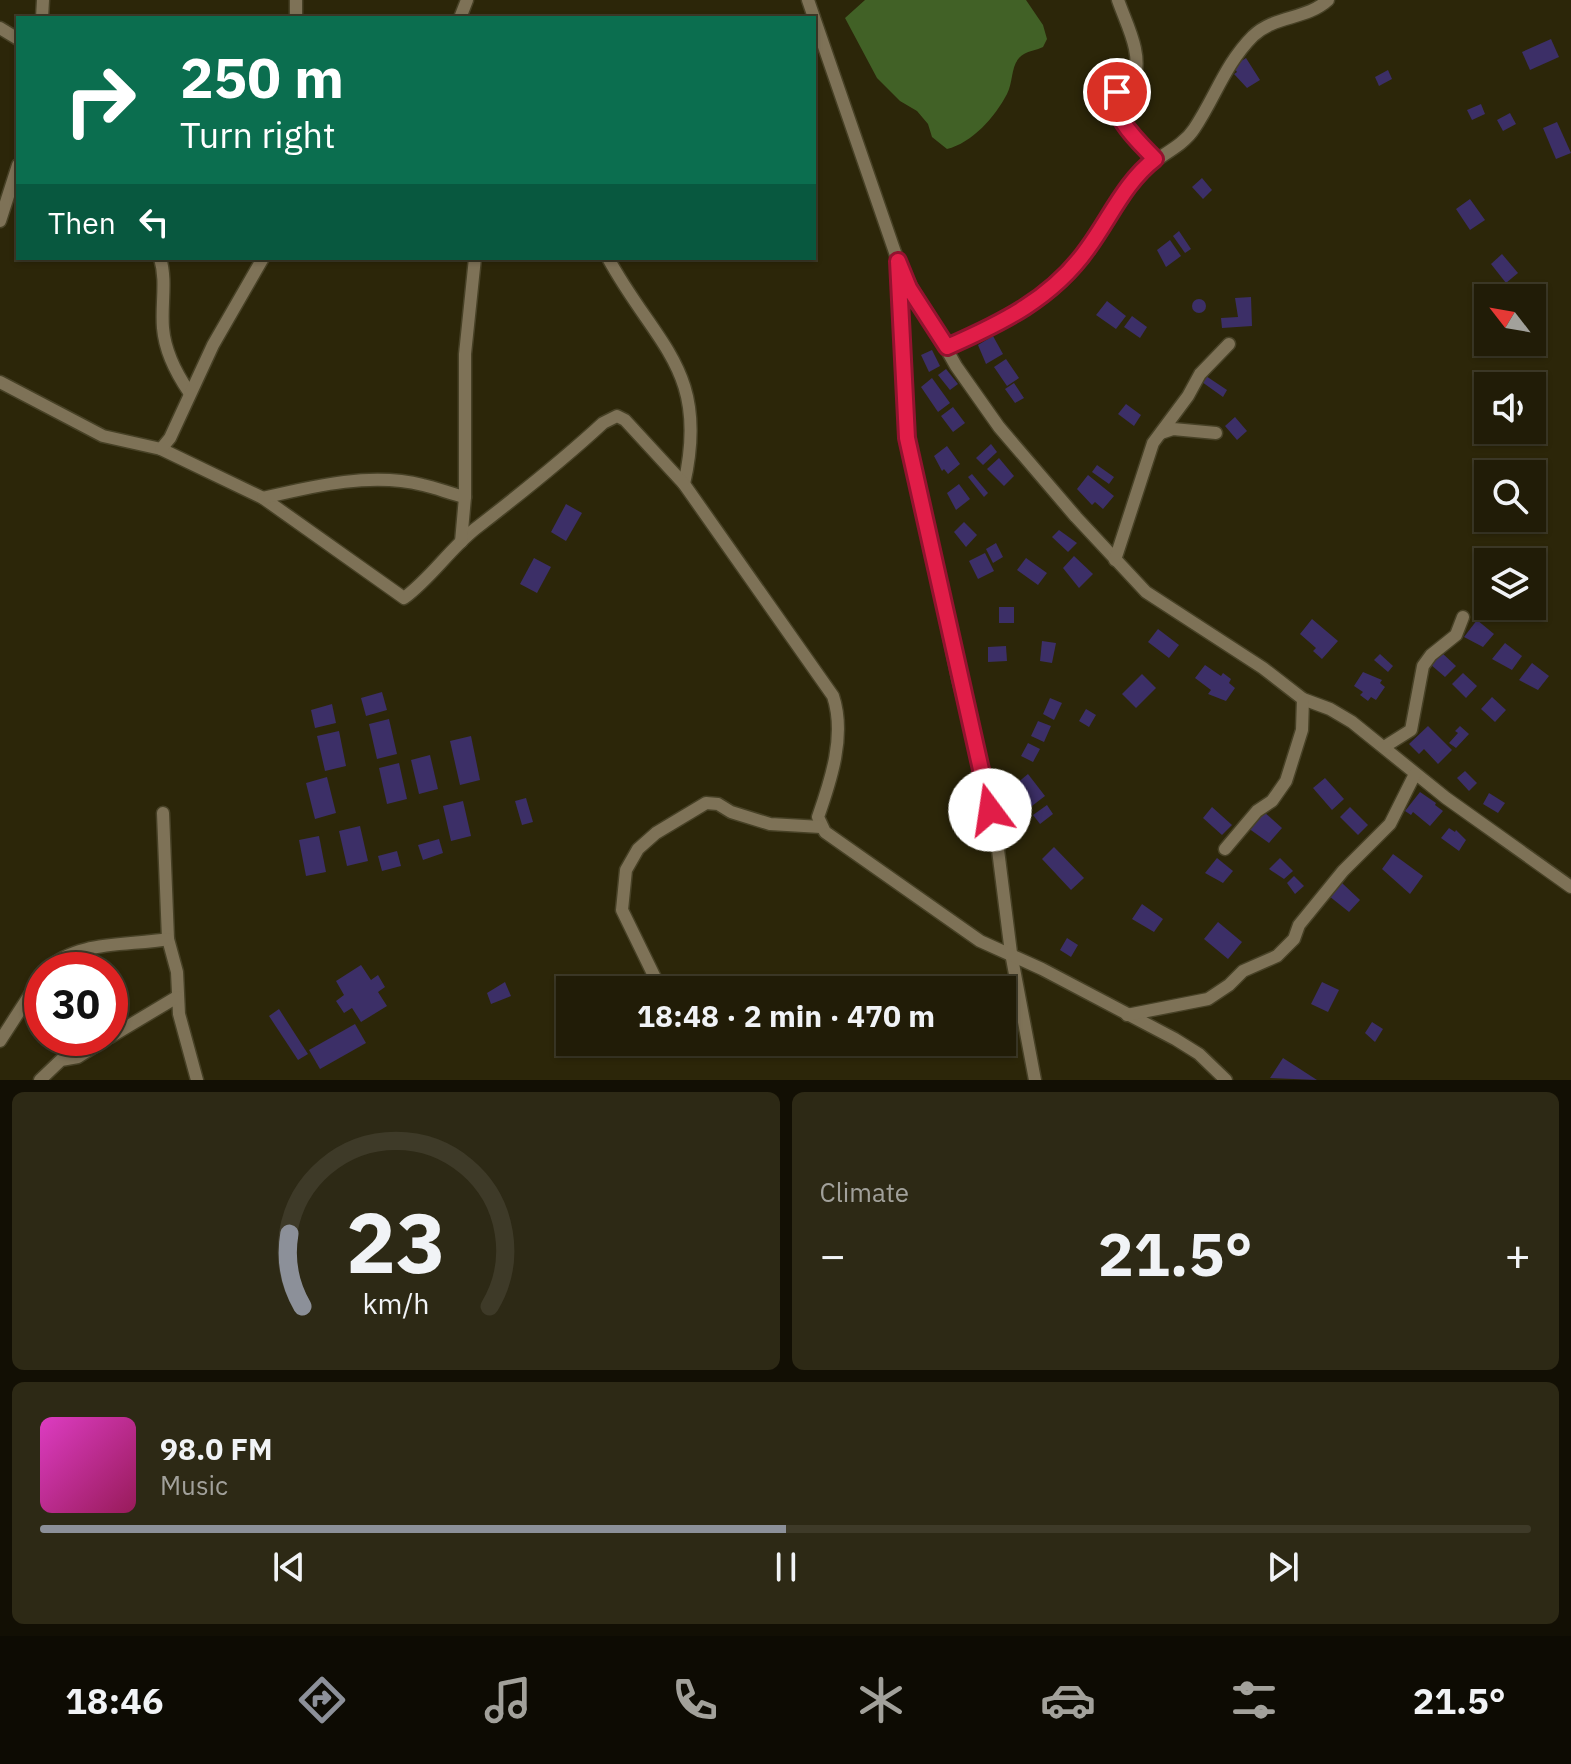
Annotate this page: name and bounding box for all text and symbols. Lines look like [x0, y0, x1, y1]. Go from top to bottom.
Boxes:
text: 250 m [180, 41, 344, 113]
icon: right [48, 48, 152, 152]
pin [1083, 58, 1151, 126]
icon: arrive [1095, 70, 1139, 114]
text: Turn right [180, 111, 336, 158]
icon: left [132, 200, 176, 244]
text: Then [48, 203, 116, 242]
north arrow [1474, 284, 1546, 356]
map controls [1474, 284, 1546, 620]
button: sound [1474, 372, 1546, 444]
button: search [1474, 460, 1546, 532]
button: layers [1474, 548, 1546, 620]
position arrow [948, 768, 1032, 852]
speed limit sign: 30 [24, 952, 128, 1056]
text: 18:48 · 2 min · 470 m [637, 996, 935, 1035]
text: Climate [820, 1175, 909, 1209]
text: 23 [346, 1188, 446, 1296]
text: 21.5° [1098, 1214, 1253, 1293]
text: − [820, 1226, 846, 1283]
text: + [1505, 1226, 1531, 1283]
text: km/h [362, 1285, 429, 1322]
text: 98.0 FM [160, 1429, 273, 1468]
text: Music [160, 1468, 228, 1502]
icon: previous [267, 1545, 311, 1589]
icon: pause [764, 1545, 808, 1589]
icon: next [1261, 1545, 1305, 1589]
icon: directions [294, 1672, 350, 1728]
icon: music [480, 1672, 536, 1728]
icon: phone [667, 1672, 723, 1728]
icon: climate [853, 1672, 909, 1728]
icon: car [1040, 1672, 1096, 1728]
icon: filters [1226, 1672, 1282, 1728]
text: 18:46 [65, 1677, 164, 1724]
text: 21.5° [1413, 1677, 1506, 1724]

